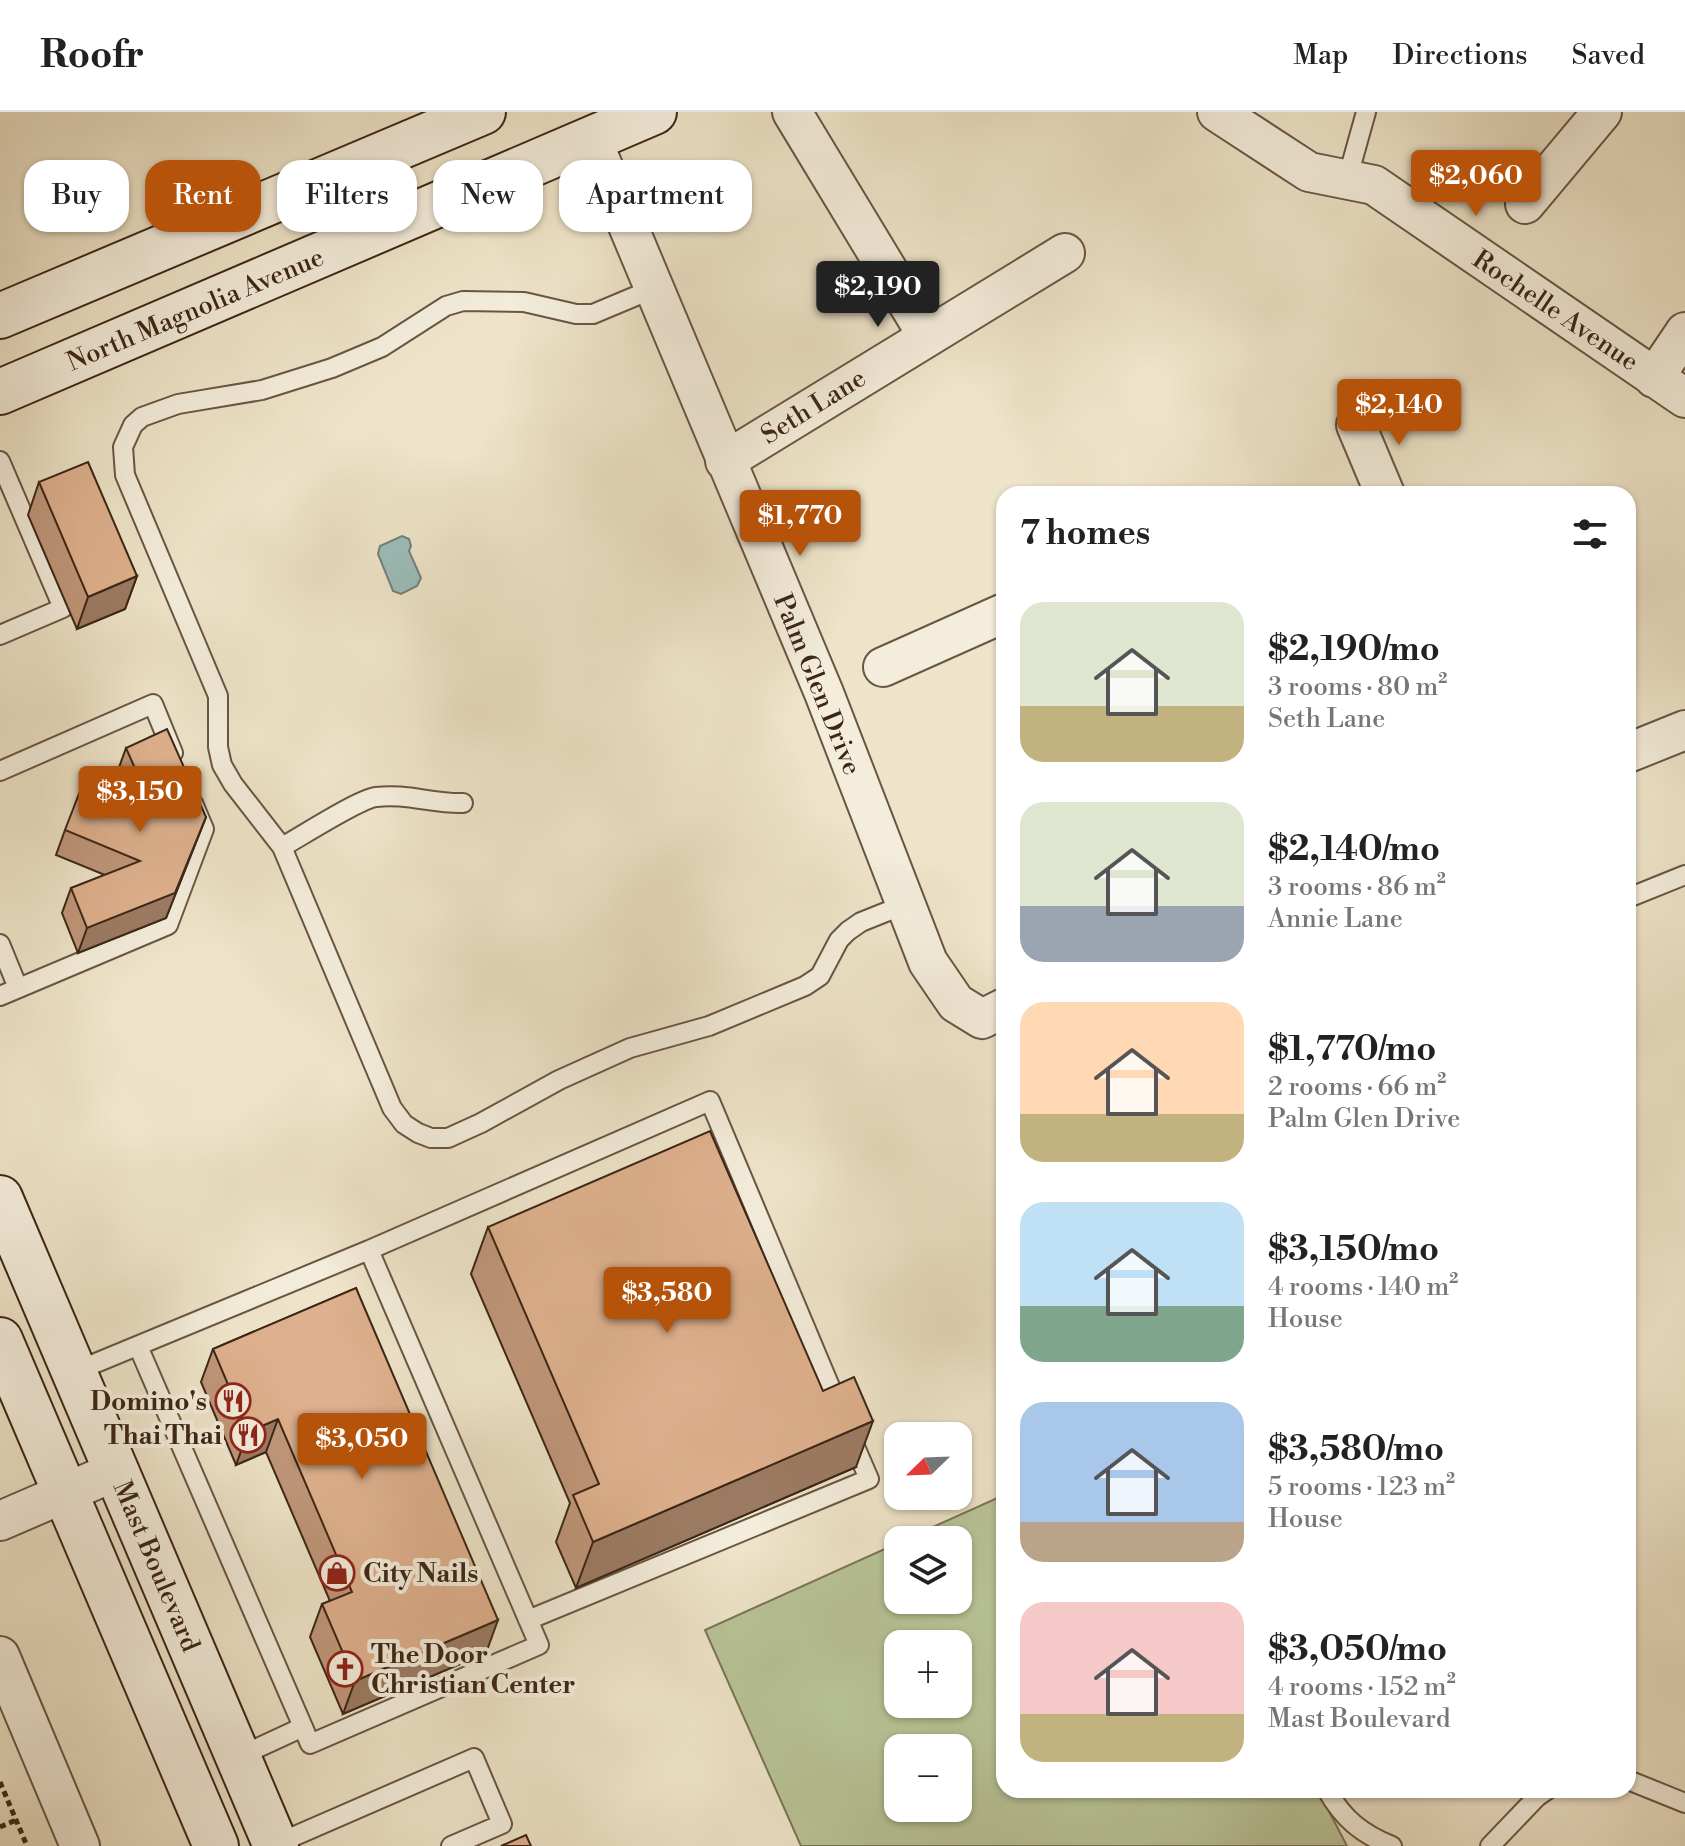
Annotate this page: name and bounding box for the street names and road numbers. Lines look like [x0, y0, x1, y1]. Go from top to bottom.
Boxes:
street label: North Magnolia Avenue [62, 241, 329, 379]
street label: Rochelle Avenue [1466, 243, 1645, 378]
street label: Seth Lane [755, 362, 872, 452]
street label: Palm Glen Drive [766, 589, 868, 780]
street label: Mast Boulevard [106, 1476, 207, 1657]

